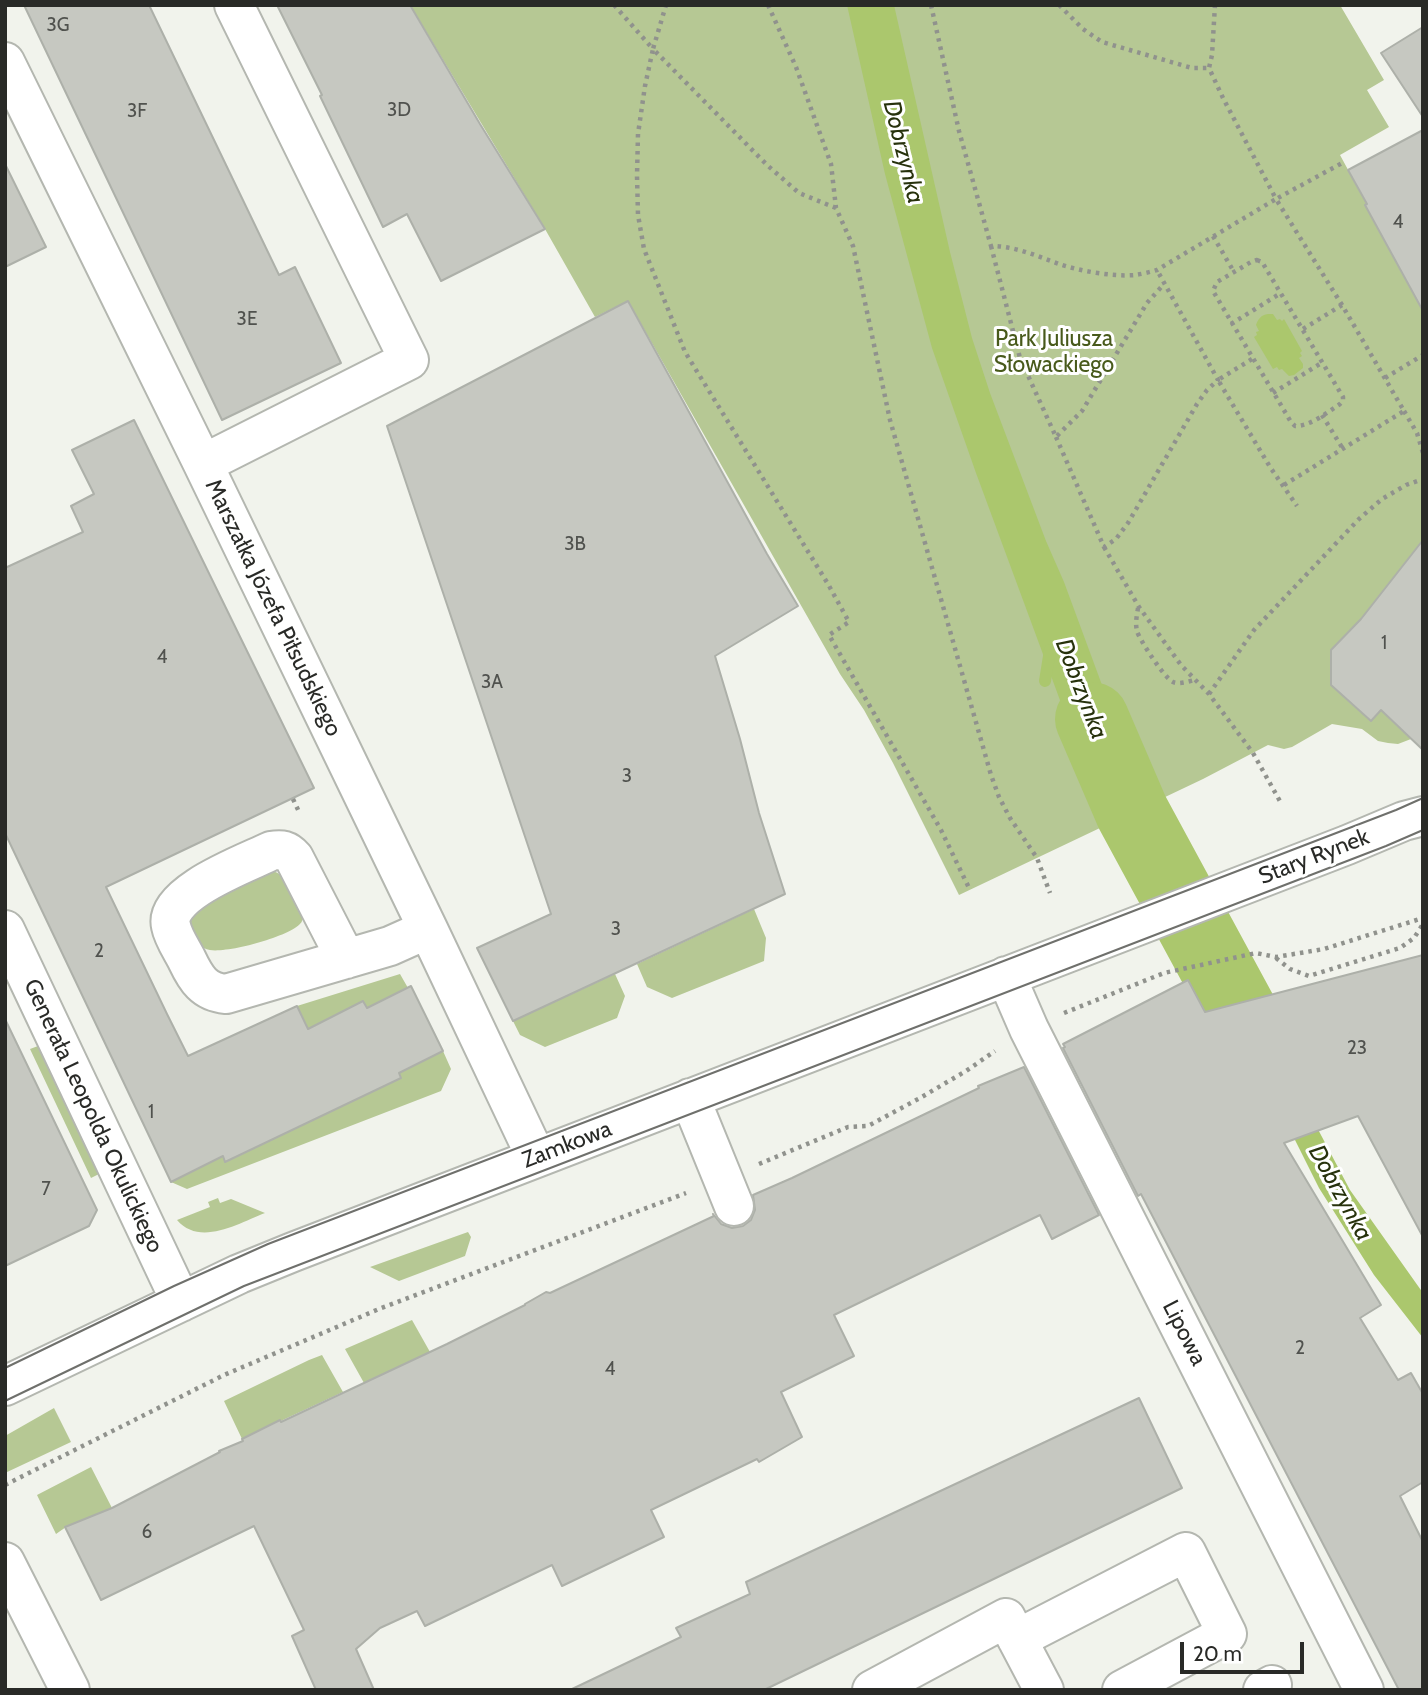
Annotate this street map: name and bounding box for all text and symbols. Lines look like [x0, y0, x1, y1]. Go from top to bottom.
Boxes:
house number: 3G [46, 14, 70, 36]
water label: Dobrzynka [876, 97, 930, 207]
house number: 3D [387, 99, 411, 121]
house number: 3F [127, 100, 147, 122]
house number: 4 [1393, 211, 1403, 233]
house number: 3E [237, 308, 257, 330]
park label: Park Juliusza Słowackiego [994, 325, 1114, 379]
street label: Marszałka Józefa Piłsudskiego [199, 475, 347, 741]
house number: 3B [564, 533, 586, 555]
house number: 1 [1381, 632, 1387, 654]
water label: Dobrzynka [1049, 635, 1113, 743]
house number: 4 [157, 646, 167, 668]
house number: 3A [481, 671, 503, 693]
house number: 3 [622, 765, 632, 787]
street label: Stary Rynek [1255, 823, 1373, 891]
house number: 3 [611, 918, 621, 940]
house number: 2 [94, 940, 104, 962]
street label: Generała Leopolda Okulickiego [17, 975, 169, 1257]
house number: 23 [1347, 1037, 1367, 1059]
house number: 1 [148, 1101, 154, 1123]
street label: Zamkowa [518, 1115, 616, 1175]
water label: Dobrzynka [1302, 1140, 1378, 1246]
house number: 7 [41, 1178, 51, 1200]
street label: Lipowa [1156, 1296, 1212, 1370]
house number: 2 [1295, 1337, 1305, 1359]
house number: 4 [605, 1358, 615, 1380]
house number: 6 [142, 1521, 152, 1543]
scale bar [1183, 1628, 1307, 1672]
text: 20 m [1193, 1641, 1242, 1666]

